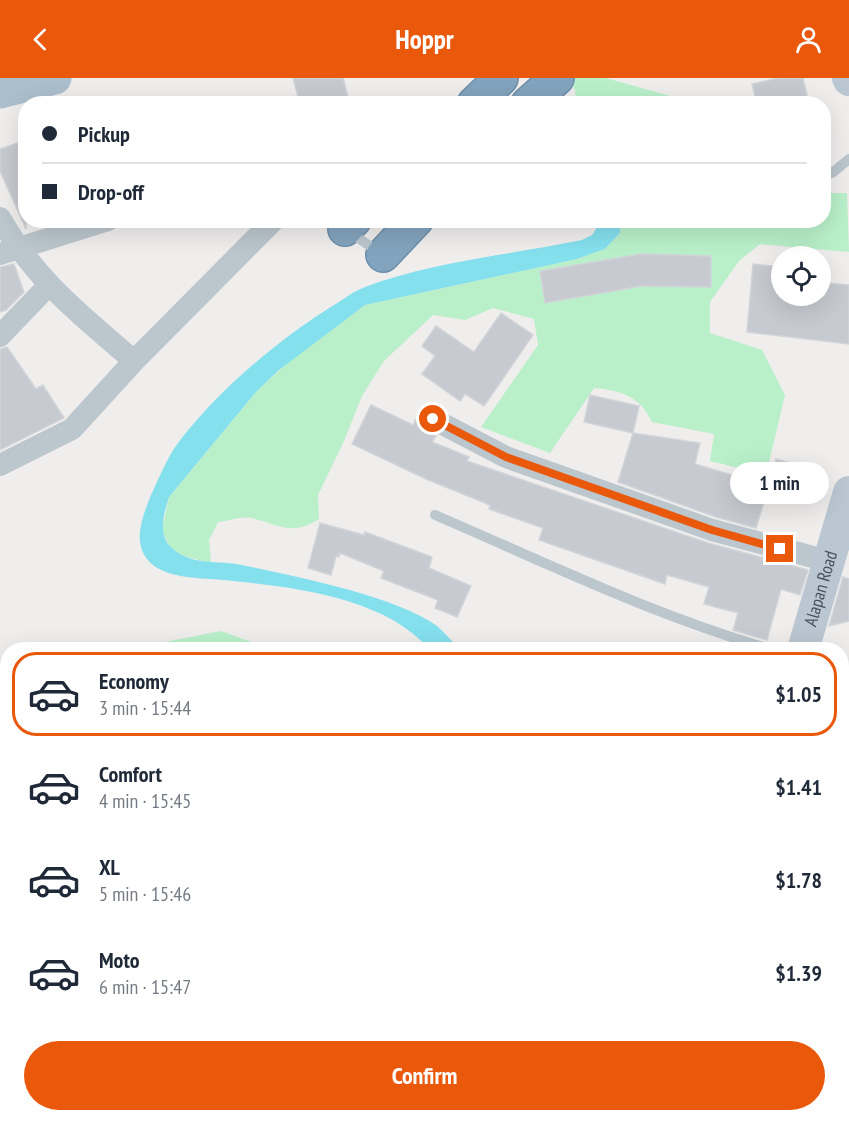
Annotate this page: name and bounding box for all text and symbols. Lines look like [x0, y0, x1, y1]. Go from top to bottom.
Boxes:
text: Hoppr [395, 22, 454, 56]
icon: back [24, 23, 57, 56]
icon: person [792, 23, 825, 56]
text: Pickup [78, 120, 130, 148]
text: Drop-off [78, 178, 144, 206]
map controls [771, 246, 831, 306]
button: locate [771, 246, 831, 306]
route start [419, 405, 446, 432]
callout: 1 min [730, 462, 830, 504]
text: 1 min [759, 470, 800, 496]
route end [766, 535, 793, 562]
street label: Alapan Road [799, 548, 842, 629]
icon: car [27, 667, 81, 721]
text: Economy [99, 667, 169, 695]
text: $1.05 [775, 680, 822, 708]
text: 3 min · 15:44 [99, 695, 191, 721]
icon: car [27, 760, 81, 814]
text: Comfort [99, 760, 162, 788]
text: $1.41 [775, 773, 822, 801]
text: 4 min · 15:45 [99, 788, 191, 814]
icon: car [27, 853, 81, 907]
text: XL [99, 853, 120, 881]
text: $1.78 [775, 866, 822, 894]
text: 5 min · 15:46 [99, 881, 191, 907]
icon: car [27, 946, 81, 1000]
text: Moto [99, 946, 140, 974]
text: $1.39 [775, 959, 822, 987]
text: 6 min · 15:47 [99, 974, 191, 1000]
button: Confirm [24, 1041, 825, 1110]

